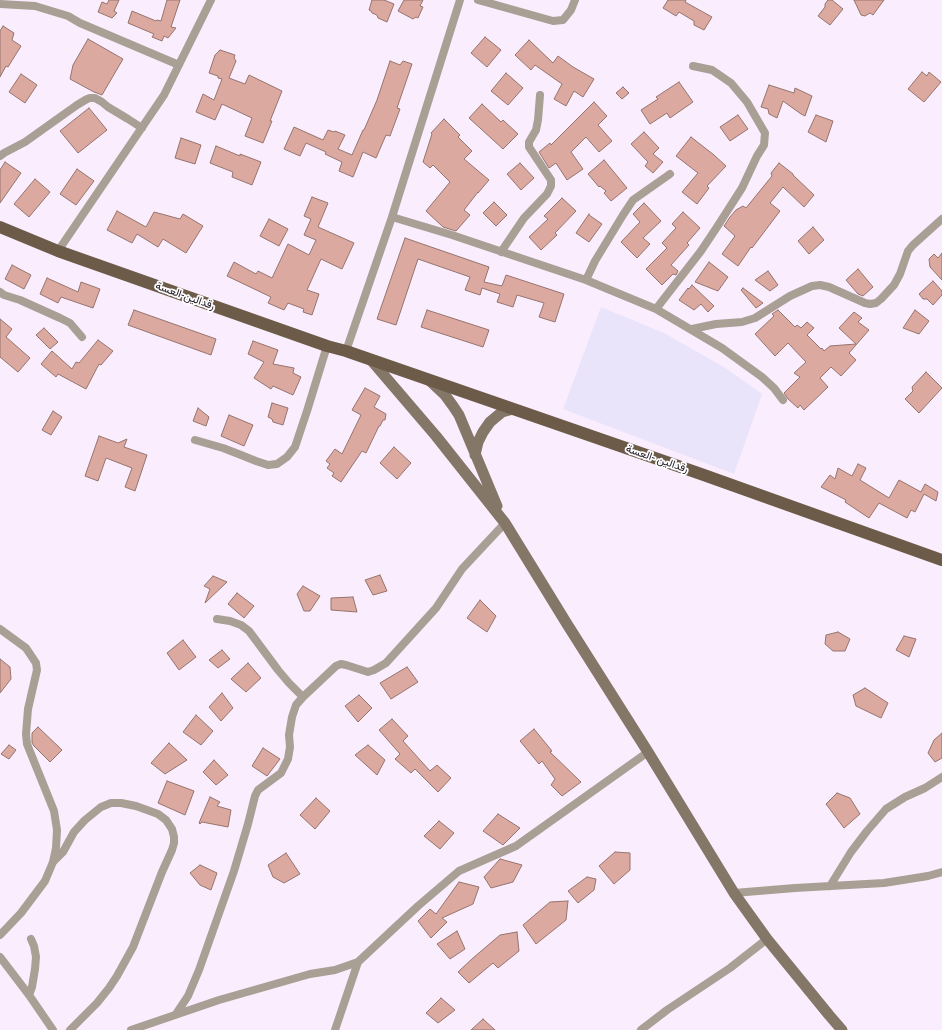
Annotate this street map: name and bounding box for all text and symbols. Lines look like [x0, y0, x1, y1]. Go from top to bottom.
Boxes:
street label: رقدالين-العسة [153, 279, 217, 313]
street label: رقدالين -العسة [624, 442, 690, 476]

